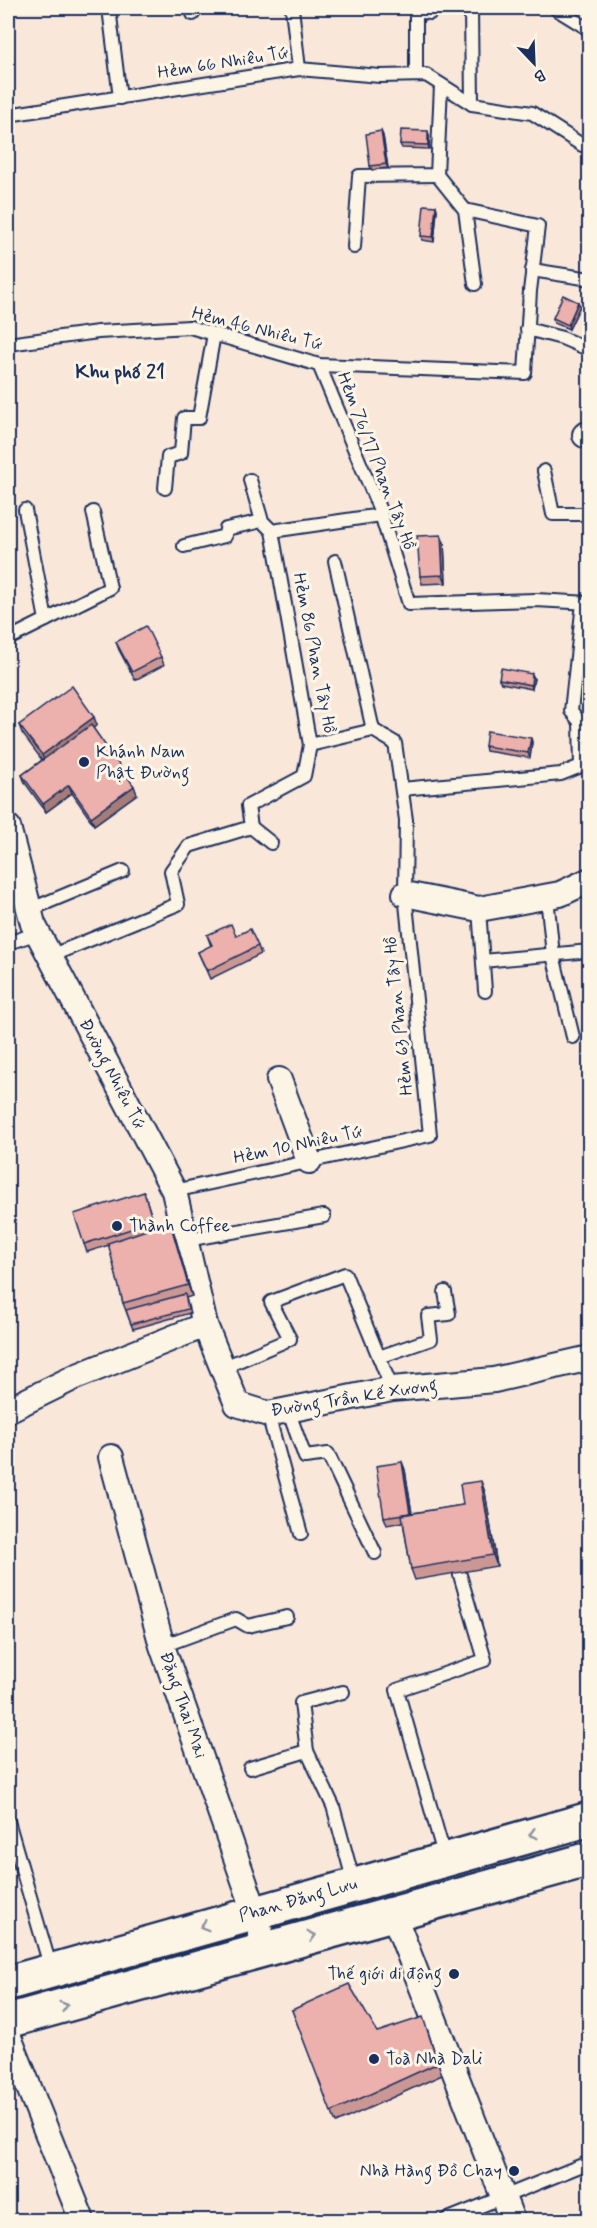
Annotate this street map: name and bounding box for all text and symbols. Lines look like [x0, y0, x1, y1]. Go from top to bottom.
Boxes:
north arrow [504, 33, 564, 93]
street label: Hẻm 66 Nhiêu Tứ [156, 41, 290, 85]
text: B [531, 64, 548, 87]
street label: Hẻm 46 Nhiêu Tứ [189, 301, 325, 357]
district label: Khu phố 21 [75, 359, 165, 386]
street label: Hẻm 76/17 Phan Tây Hồ [331, 369, 421, 554]
street label: Hẻm 86 Phan Tây Hồ [287, 571, 341, 736]
place label: Khánh Nam Phật Đường [96, 740, 189, 787]
marker: Khánh Nam Phật Đường [77, 755, 91, 769]
street label: Hẻm 63 Phan Tây Hồ [379, 935, 419, 1097]
street label: Đường Nhiêu Tứ [71, 1015, 151, 1134]
street label: Hẻm 10 Nhiêu Tứ [231, 1120, 365, 1170]
place label: Thành Coffee [129, 1214, 230, 1238]
marker: Thành Coffee [110, 1219, 124, 1233]
street label: Đường Trần Kế Xương [269, 1373, 439, 1425]
street label: Đặng Thai Mai [152, 1648, 212, 1762]
one-way arrow [528, 1827, 538, 1840]
street label: Phan Đăng Lưu [236, 1872, 360, 1930]
one-way arrow [199, 1919, 210, 1931]
one-way arrow [306, 1931, 317, 1943]
place label: Thế giới di động [327, 1962, 442, 1988]
marker: Thế giới di động [447, 1967, 461, 1981]
one-way arrow [58, 2001, 69, 2013]
place label: Toà Nhà Dali [386, 2047, 483, 2071]
marker: Toà Nhà Dali [367, 2052, 381, 2066]
place label: Nhà Hàng Đồ Chay [360, 2159, 502, 2185]
marker: Nhà Hàng Đồ Chay [507, 2164, 521, 2178]

